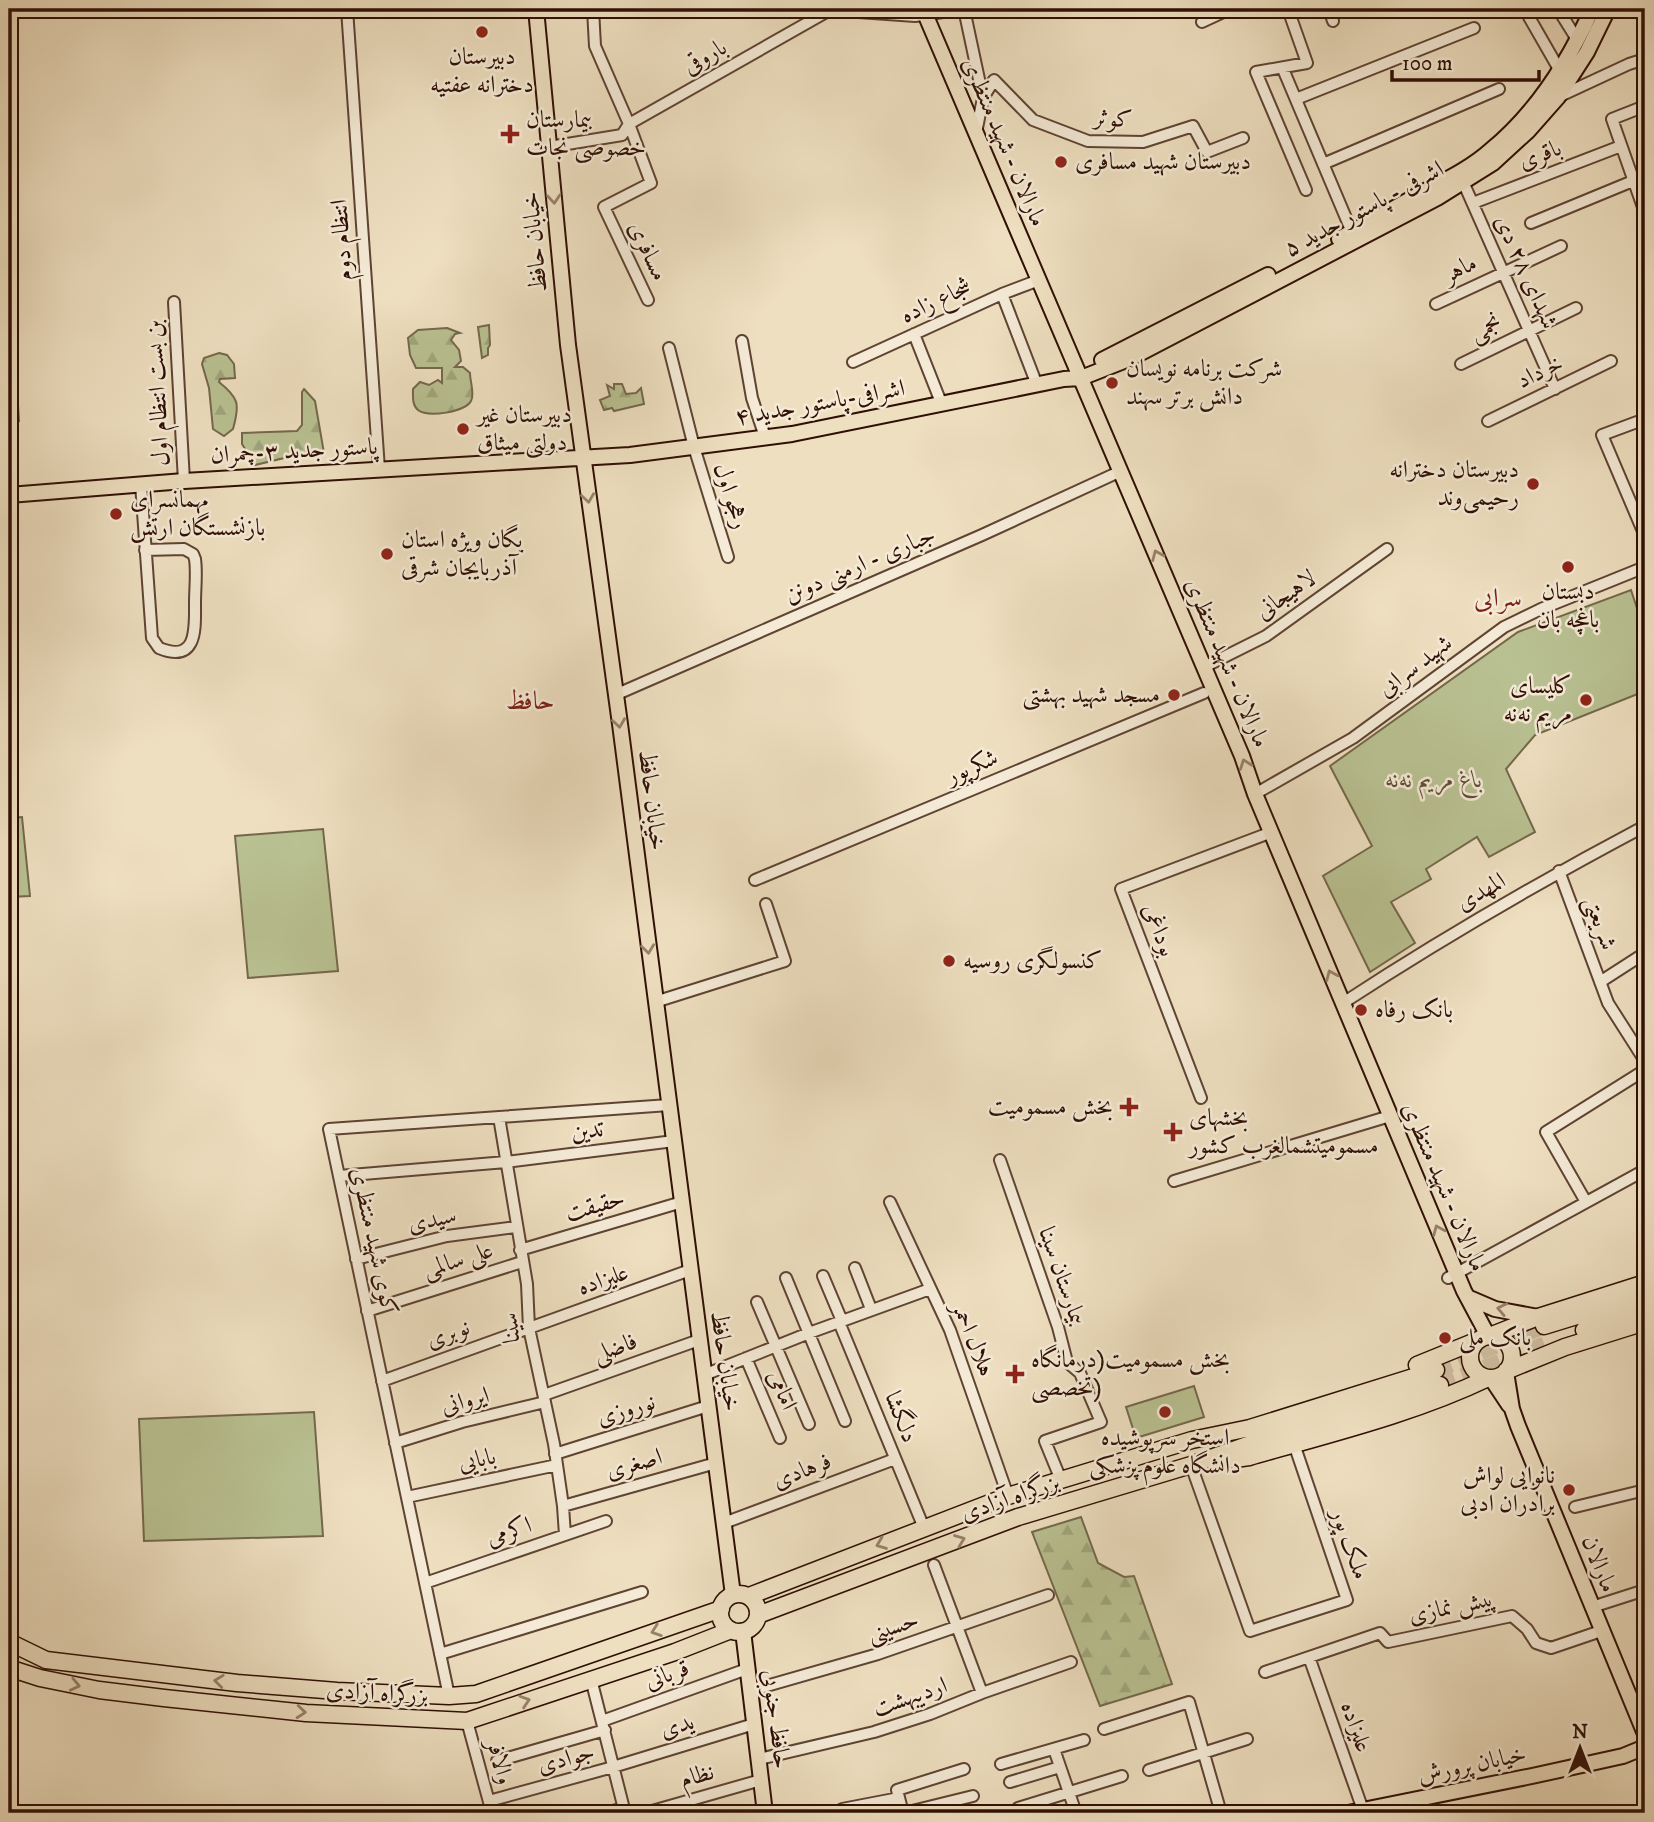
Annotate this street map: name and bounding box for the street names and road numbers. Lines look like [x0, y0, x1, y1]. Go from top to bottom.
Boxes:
street label: باروقی [677, 32, 733, 82]
street label: مارالان - شهید منتظری [955, 53, 1053, 231]
street label: کوثر [1090, 102, 1133, 135]
street label: باقری [1514, 133, 1566, 177]
street label: اشرفی - پاستور جدید ۵ [1279, 154, 1450, 265]
street label: خیابان حافظ [516, 190, 554, 294]
street label: انتظام دوم [324, 198, 365, 282]
street label: شهدای ۲۸ دی [1488, 210, 1564, 334]
street label: مسافری [621, 217, 675, 285]
street label: ماهر [1435, 248, 1482, 291]
street label: شجاع زاده [896, 272, 978, 334]
street label: نجمی [1465, 307, 1508, 350]
street label: بن بست انتظام اول [139, 318, 182, 467]
street label: خرداد [1512, 348, 1568, 396]
street label: اشرافی-پاستور جدید ۴ [733, 373, 907, 434]
street label: پاستور جدید ۳-چمران [210, 432, 380, 471]
street label: رهجو اول [706, 459, 756, 533]
street label: جباری - ارمنی دونن [780, 520, 940, 611]
street label: لاهیجانی [1250, 563, 1322, 627]
street label: مارالان - شهید منتظری [1178, 574, 1276, 752]
street label: شهید سرابی [1372, 628, 1459, 705]
street label: شکرپور [939, 743, 1003, 793]
street label: خیابان حافظ [631, 748, 673, 852]
street label: المهدی [1451, 866, 1511, 918]
street label: شریعتی [1576, 892, 1624, 954]
street label: بوداغی [1135, 899, 1183, 961]
street label: مارالان - شهید منتظری [1395, 1098, 1493, 1276]
street label: تدین [569, 1114, 606, 1148]
street label: کوی شهید منتظری [344, 1165, 404, 1317]
street label: حقیقت [562, 1183, 628, 1229]
street label: سیدی [405, 1200, 459, 1240]
street label: بیمارستان سینا [1031, 1223, 1093, 1329]
street label: علی سالمی [419, 1235, 497, 1286]
street label: علیزاده [573, 1257, 633, 1303]
street label: هلال احمر [943, 1294, 1002, 1381]
street label: خیابان حافظ [703, 1309, 747, 1413]
street label: سینا [494, 1311, 528, 1345]
street label: نوبری [422, 1312, 474, 1356]
street label: فاضلی [589, 1326, 642, 1370]
street label: امامی [760, 1365, 804, 1415]
street label: ایروانی [437, 1380, 493, 1422]
street label: نوروزی [593, 1387, 659, 1433]
street label: دلگشا [877, 1387, 926, 1447]
street label: بابایی [455, 1441, 499, 1479]
street label: اصغری [602, 1442, 666, 1486]
street label: فرهادی [768, 1446, 836, 1496]
street label: بزرگراه آزادی [956, 1465, 1063, 1529]
street label: ملک پور [1322, 1503, 1376, 1584]
street label: اکرمی [482, 1510, 536, 1554]
street label: مارالان [1574, 1531, 1624, 1597]
street label: پیش نمازی [1406, 1583, 1498, 1631]
street label: حسینی [863, 1605, 923, 1650]
street label: قربانی [641, 1653, 693, 1697]
street label: حافظ جنوبی [754, 1668, 797, 1770]
street label: اردیبهشت [869, 1670, 951, 1724]
street label: بزرگراه آزادی [325, 1673, 429, 1711]
street label: علیزاده [1333, 1697, 1379, 1757]
street label: یدی [656, 1707, 698, 1745]
street label: والافر [479, 1733, 520, 1788]
street label: جوادی [534, 1737, 598, 1781]
street label: خیابان پرورش [1415, 1739, 1529, 1791]
street label: نظام [676, 1757, 719, 1800]

